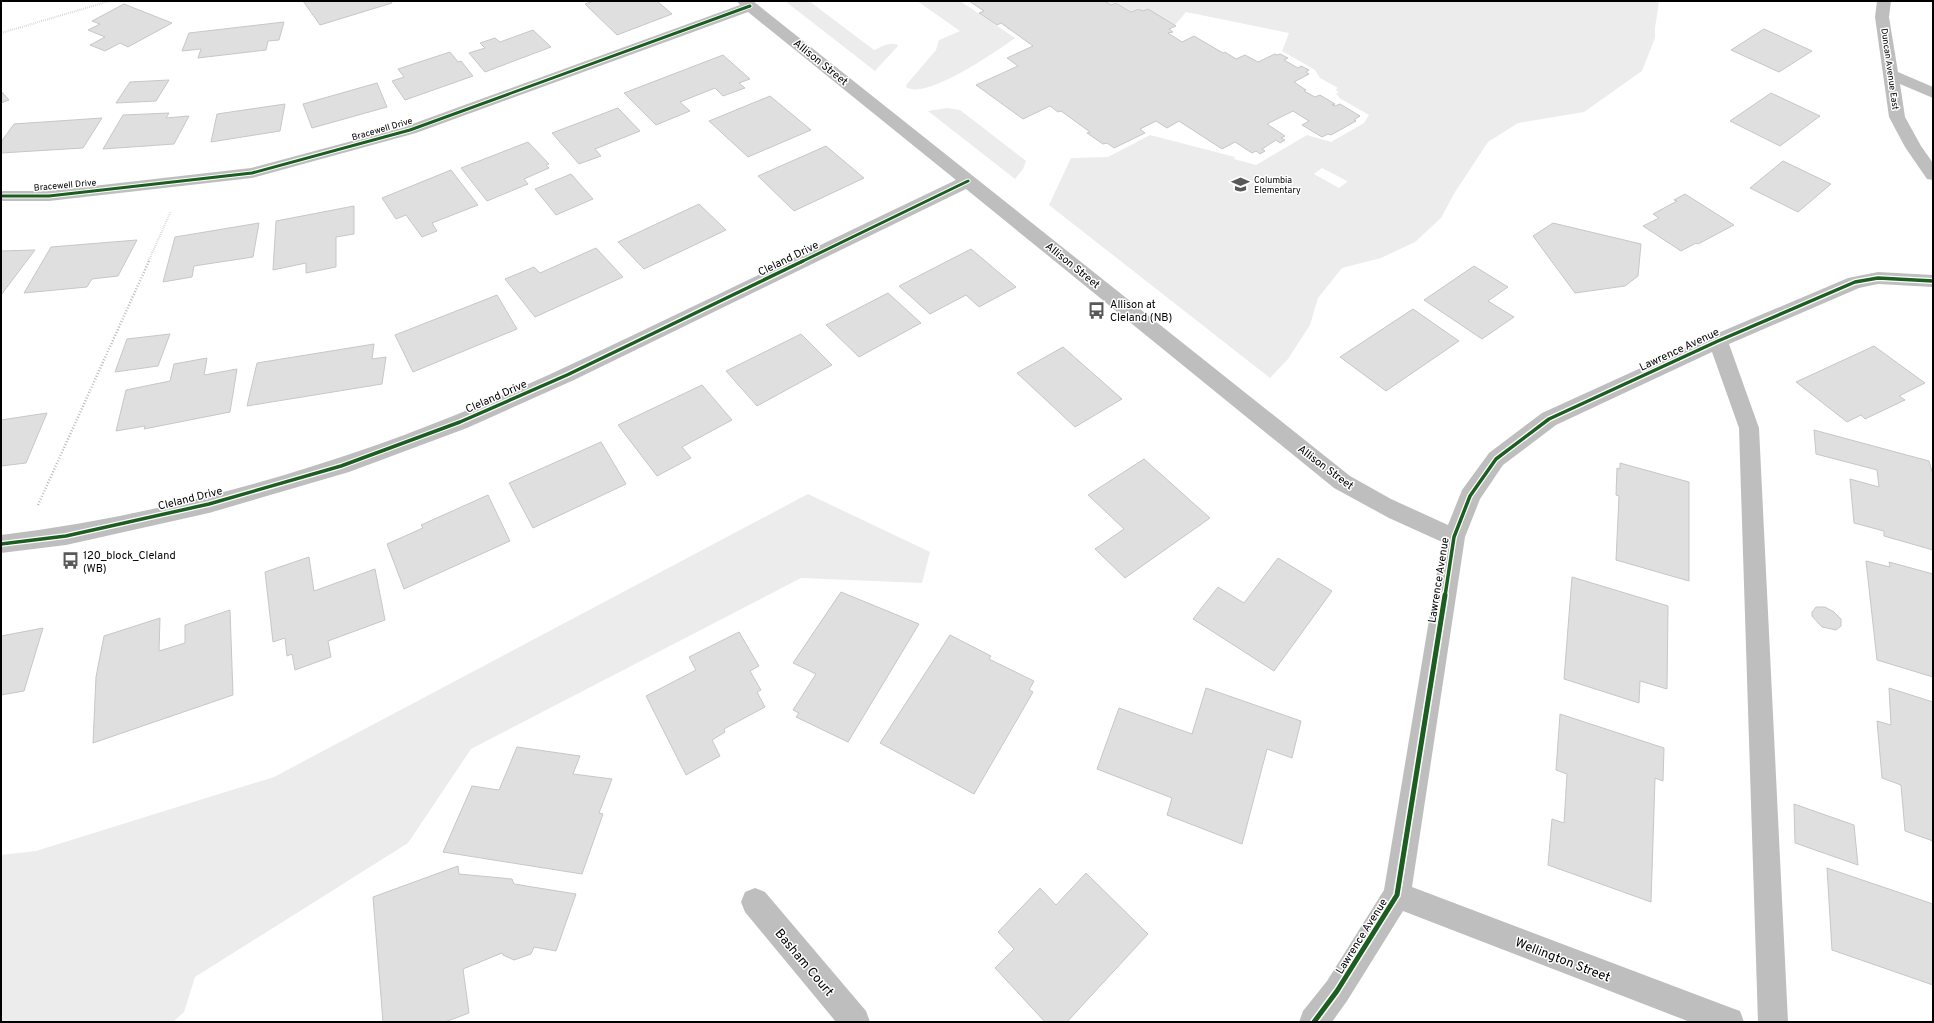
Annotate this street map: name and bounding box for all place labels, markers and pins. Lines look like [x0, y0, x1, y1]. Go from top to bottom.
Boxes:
school or university icon: Columbia Elementary [1231, 175, 1251, 195]
place label: Columbia Elementary [1254, 175, 1301, 196]
place label: Allison at Cleland (NB) [1110, 298, 1172, 325]
bus stop icon: Allison at Cleland (NB) [1087, 300, 1107, 320]
place label: 120_block_Cleland (WB) [83, 549, 176, 576]
bus stop icon: 120_block_Cleland (WB) [60, 551, 80, 571]

